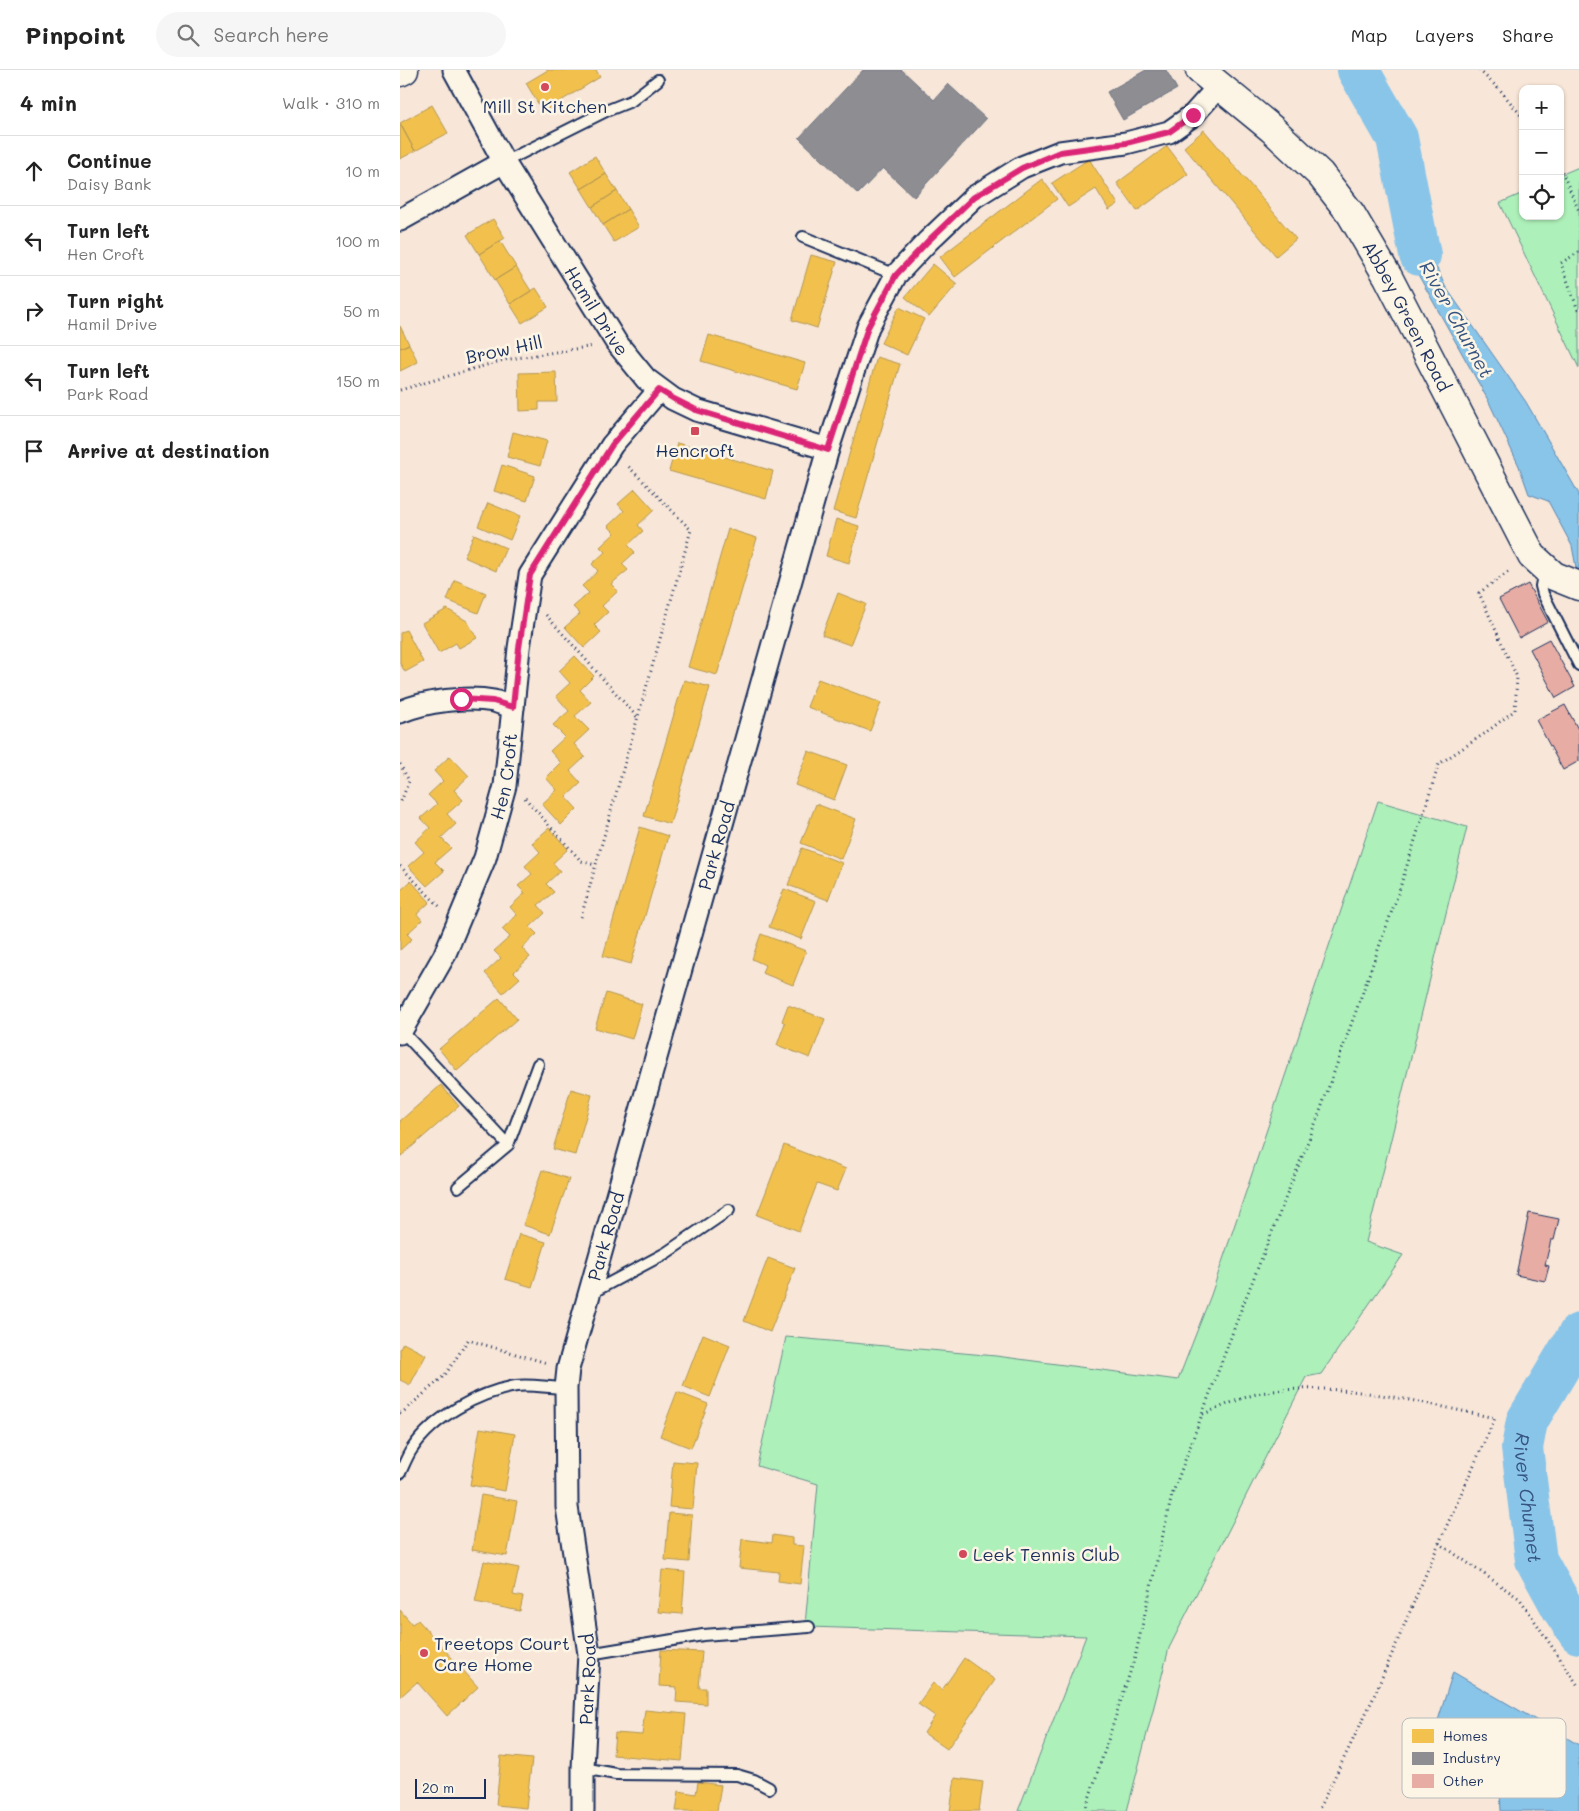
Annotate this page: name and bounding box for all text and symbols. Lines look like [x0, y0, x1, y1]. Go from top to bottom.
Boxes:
search box [156, 12, 506, 57]
text: Pinpoint [25, 19, 126, 50]
icon: search [174, 21, 202, 49]
text: Search here [214, 22, 329, 47]
text: Map [1351, 23, 1387, 47]
text: Layers [1415, 23, 1474, 47]
text: Share [1502, 23, 1554, 47]
marker: Mill St Kitchen [539, 81, 551, 93]
map controls [1519, 85, 1564, 220]
button: + [1519, 85, 1564, 130]
text: 4 min [20, 89, 77, 116]
text: Walk · 310 m [282, 92, 380, 113]
place label: Mill St Kitchen [483, 94, 607, 118]
route end [1182, 104, 1205, 127]
button: − [1519, 130, 1564, 175]
text: Continue [67, 148, 152, 173]
icon: ahead [20, 157, 48, 185]
text: 10 m [345, 160, 380, 181]
text: Daisy Bank [67, 173, 151, 194]
button: locate [1519, 175, 1564, 220]
text: Turn left [67, 218, 150, 243]
icon: left [20, 227, 48, 255]
text: 100 m [335, 230, 380, 251]
street label: Abbey Green Road [1357, 236, 1457, 395]
text: Hen Croft [67, 243, 145, 264]
water label: River Churnet [1414, 256, 1500, 382]
street label: Hamil Drive [560, 261, 634, 361]
text: Turn right [67, 288, 164, 313]
icon: right [20, 297, 48, 325]
text: 50 m [343, 300, 380, 321]
text: Hamil Drive [67, 313, 157, 334]
street label: Brow Hill [463, 329, 545, 369]
text: Turn left [67, 358, 150, 383]
icon: left [20, 367, 48, 395]
text: 150 m [336, 370, 380, 391]
text: Park Road [67, 383, 148, 404]
marker: Hencroft [689, 425, 701, 437]
icon: arrive [20, 437, 48, 465]
text: Arrive at destination [67, 438, 270, 463]
place label: Hencroft [655, 438, 735, 462]
route start [450, 688, 473, 711]
street label: Hen Croft [484, 732, 522, 822]
street label: Park Road [692, 798, 740, 893]
street label: Park Road [582, 1189, 630, 1283]
water label: River Churnet [1509, 1431, 1549, 1564]
place label: Leek Tennis Club [973, 1542, 1120, 1566]
marker: Leek Tennis Club [957, 1548, 969, 1560]
place label: Treetops Court Care Home [434, 1631, 570, 1676]
street label: Park Road [573, 1632, 601, 1725]
marker: Treetops Court Care Home [418, 1647, 430, 1659]
legend [1402, 1718, 1566, 1798]
text: Homes [1443, 1726, 1488, 1745]
text: Industry [1443, 1748, 1501, 1767]
text: Other [1443, 1771, 1484, 1790]
scale bar [415, 1776, 486, 1799]
text: 20 m [422, 1778, 454, 1797]

